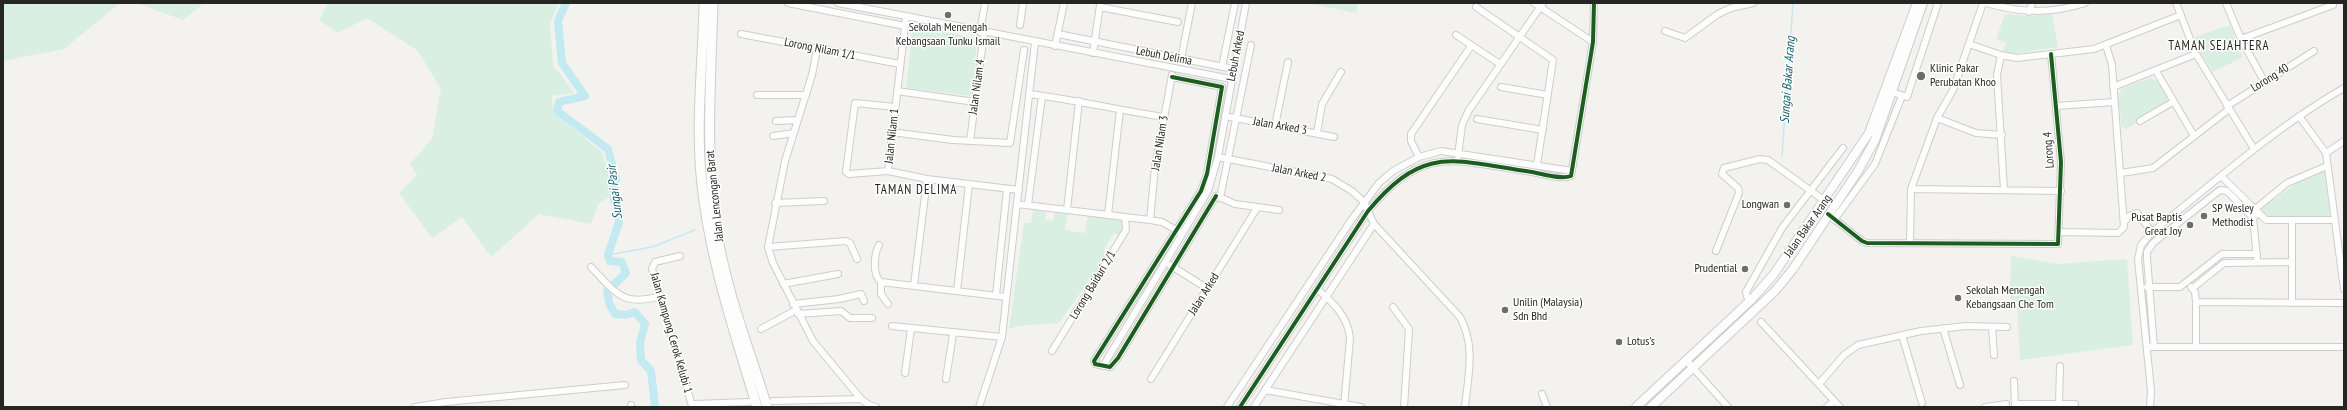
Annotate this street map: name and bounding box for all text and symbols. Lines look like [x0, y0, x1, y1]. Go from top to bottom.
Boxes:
marker: Sekolah Menengah Kebangsaan Tunku Ismail [943, 10, 953, 20]
place label: Sekolah Menengah Kebangsaan Tunku Ismail [896, 21, 1000, 49]
street label: Lebuh Arked [1224, 29, 1248, 83]
street label: Lorong Nilam 1/1 [783, 35, 857, 63]
water label: Sungai Bakar Arang [1777, 36, 1799, 124]
district label: TAMAN SEJAHTERA [2168, 38, 2270, 54]
street label: Lebuh Delima [1135, 44, 1193, 68]
street label: Jalan Nilam 4 [966, 59, 988, 115]
street label: Lorong 40 [2248, 61, 2292, 95]
place label: Klinic Pakar Perubatan Khoo [1930, 62, 1996, 90]
marker: Klinic Pakar Perubatan Khoo [1915, 70, 1927, 82]
street label: Jalan Nilam 1 [882, 108, 902, 164]
street label: Jalan Nilam 3 [1149, 114, 1171, 172]
street label: Jalan Arked 3 [1252, 114, 1308, 138]
street label: Lorong 4 [2041, 131, 2057, 169]
street label: Jalan Lencongan Barat [703, 150, 727, 242]
street label: Jalan Arked 2 [1271, 161, 1327, 185]
water label: Sungai Pasir [604, 164, 626, 220]
district label: TAMAN DELIMA [875, 182, 957, 198]
street label: Jalan Bakar Arang [1781, 192, 1835, 260]
place label: Longwan [1742, 198, 1779, 212]
marker: Longwan [1782, 200, 1792, 210]
place label: SP Wesley Methodist [2212, 202, 2254, 230]
place label: Pusat Baptis Great Joy [2131, 211, 2182, 239]
marker: SP Wesley Methodist [2199, 211, 2209, 221]
marker: Pusat Baptis Great Joy [2185, 220, 2195, 230]
street label: Lorong Baiduri 2/1 [1067, 248, 1119, 322]
place label: Prudential [1694, 262, 1737, 276]
marker: Prudential [1740, 264, 1750, 274]
street label: Jalan Arked [1186, 270, 1222, 318]
street label: Jalan Kampung Cerok Kelubi 1 [647, 271, 695, 395]
place label: Sekolah Menengah Kebangsaan Che Tom [1966, 284, 2054, 312]
marker: Sekolah Menengah Kebangsaan Che Tom [1953, 293, 1963, 303]
place label: Unilin (Malaysia) Sdn Bhd [1513, 296, 1582, 324]
marker: Unilin (Malaysia) Sdn Bhd [1500, 305, 1510, 315]
place label: Lotus's [1627, 335, 1655, 349]
marker: Lotus's [1614, 337, 1624, 347]

